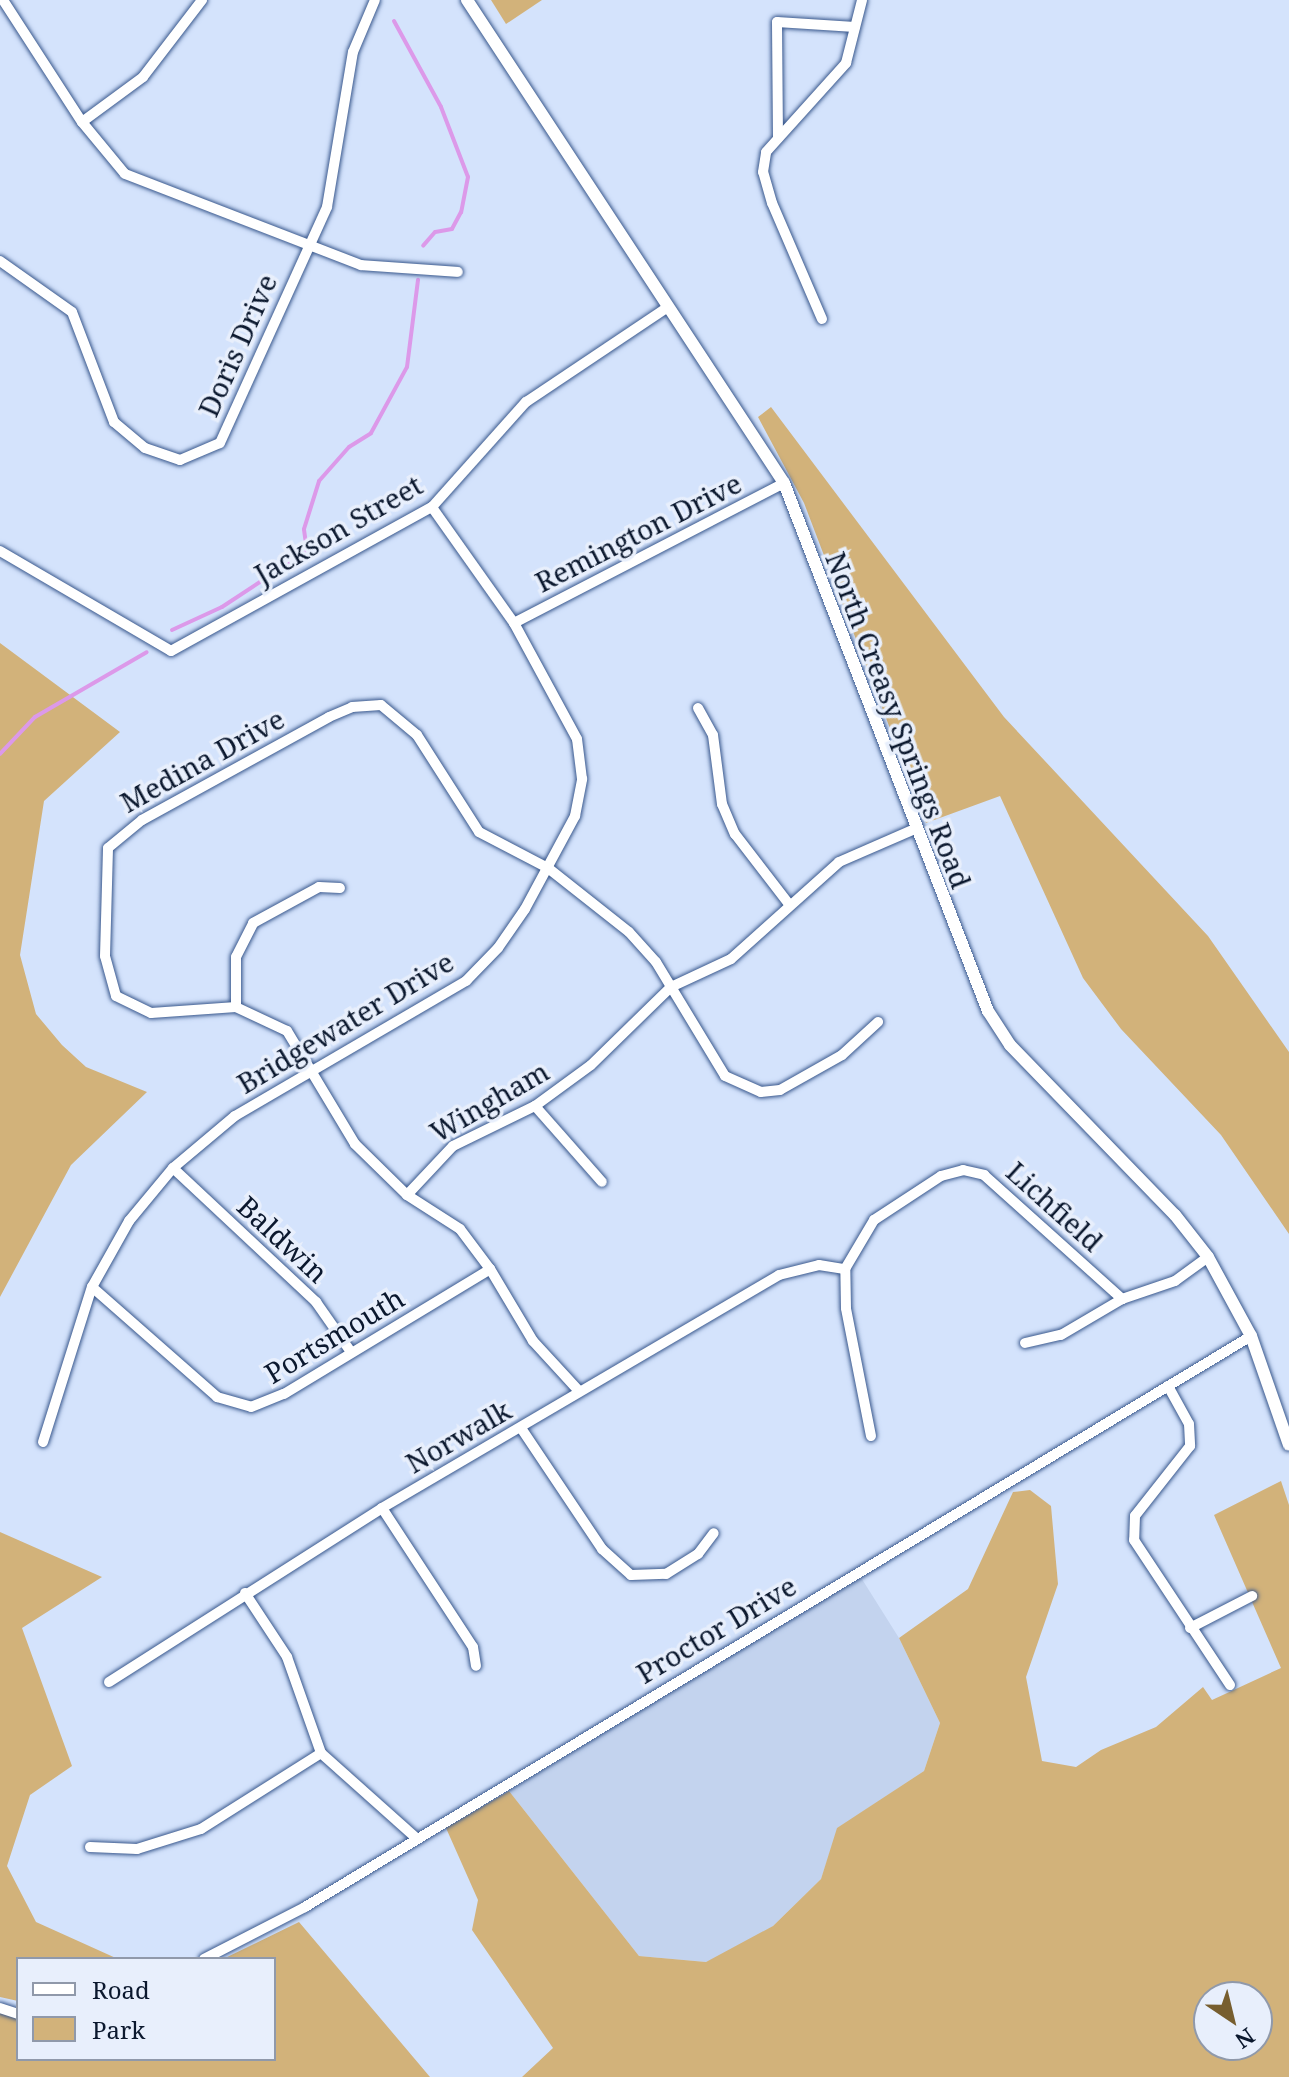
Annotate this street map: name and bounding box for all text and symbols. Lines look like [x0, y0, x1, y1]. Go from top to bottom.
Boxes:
street label: Doris Drive [191, 269, 283, 421]
street label: Remington Drive [529, 466, 747, 598]
street label: Jackson Street [248, 467, 428, 591]
street label: North Creasy Springs Road [819, 547, 979, 893]
street label: Medina Drive [114, 701, 290, 819]
street label: Bridgewater Drive [231, 944, 459, 1100]
street label: Wingham [424, 1054, 554, 1148]
street label: Lichfield [1000, 1154, 1110, 1258]
street label: Baldwin [231, 1189, 335, 1289]
street label: Portsmouth [258, 1280, 410, 1390]
street label: Norwalk [400, 1393, 516, 1479]
street label: Proctor Drive [630, 1568, 802, 1690]
legend [16, 1957, 276, 2061]
text: Road [92, 1973, 150, 2006]
north arrow [1193, 1981, 1273, 2061]
text: Park [92, 2013, 145, 2046]
text: N [1230, 2022, 1261, 2056]

